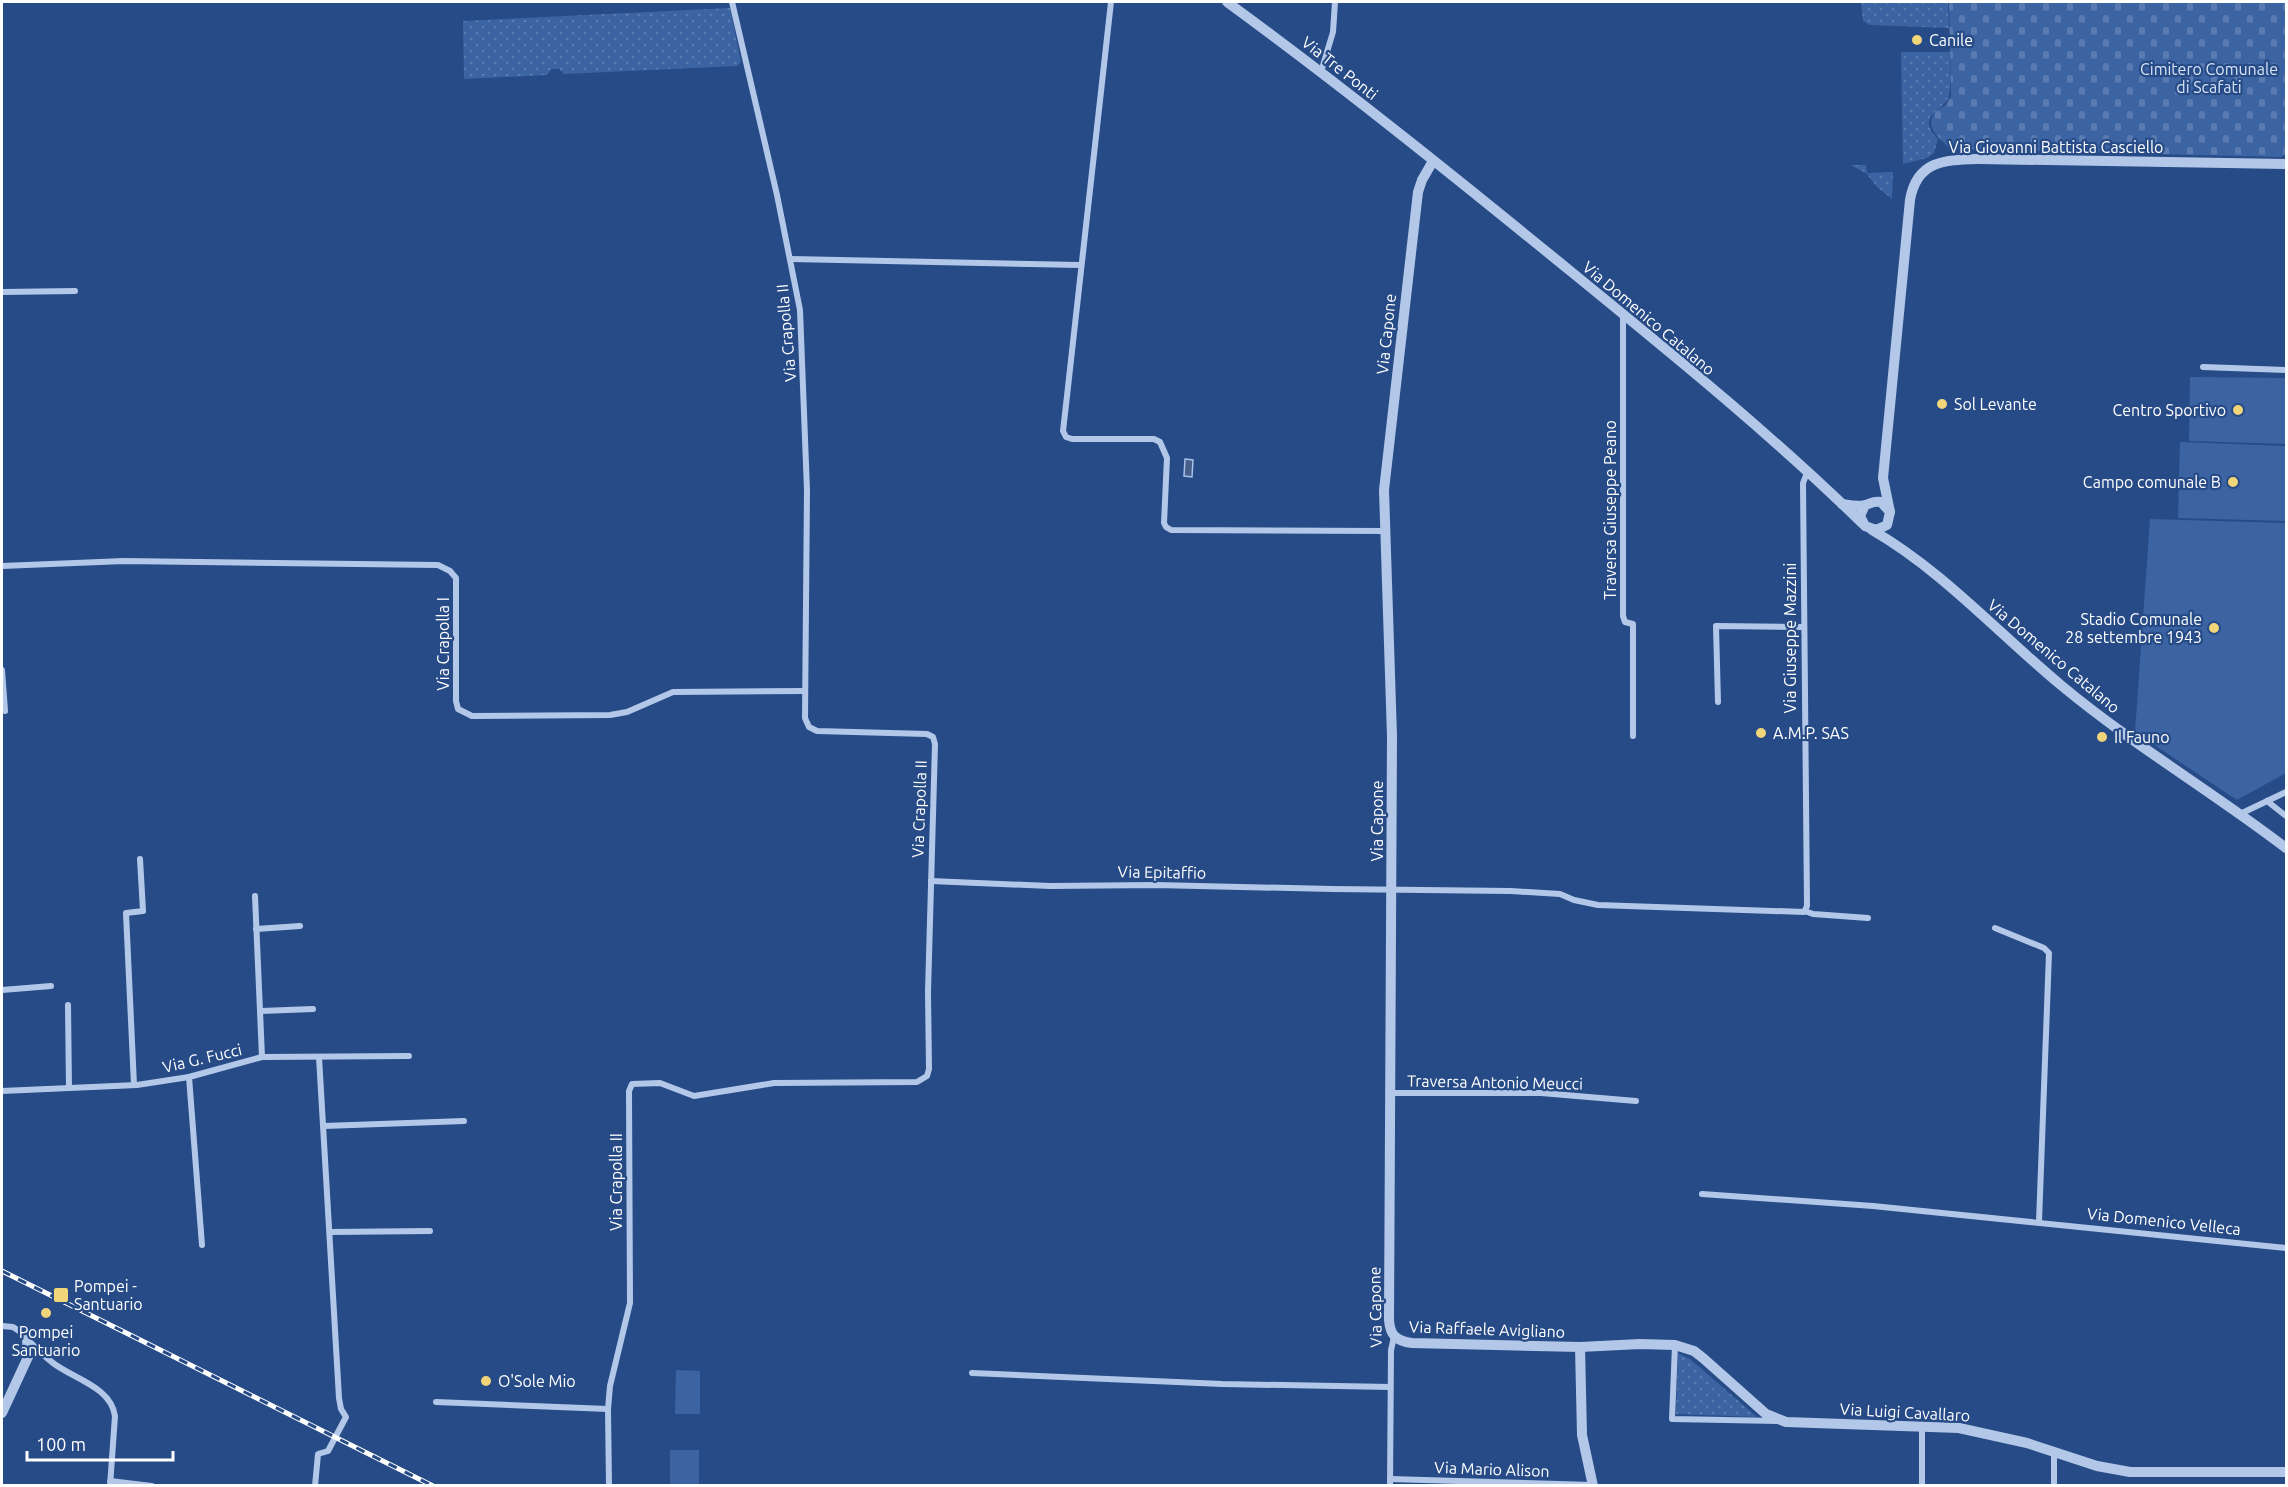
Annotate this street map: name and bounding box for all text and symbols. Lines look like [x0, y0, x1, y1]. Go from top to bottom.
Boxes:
place label: Canile [1929, 31, 1973, 49]
street label: Via Tre Ponti [1298, 33, 1382, 103]
marker: Canile [1910, 33, 1924, 47]
park label: Cimitero Comunale di Scafati [2140, 60, 2278, 96]
street label: Via Giovanni Battista Casciello [1949, 138, 2163, 156]
street label: Via Domenico Catalano [1579, 258, 1719, 378]
street label: Via Crapolla II [773, 284, 799, 382]
street label: Via Capone [1373, 293, 1399, 375]
place label: Sol Levante [1954, 395, 2037, 413]
marker: Sol Levante [1935, 397, 1949, 411]
place label: Centro Sportivo [2112, 401, 2226, 419]
marker: Centro Sportivo [2231, 403, 2245, 417]
street label: Traversa Giuseppe Peano [1601, 420, 1619, 600]
place label: Campo comunale B [2083, 473, 2221, 491]
marker: Campo comunale B [2226, 475, 2240, 489]
street label: Via Giuseppe Mazzini [1781, 563, 1799, 713]
street label: Via Domenico Catalano [1984, 596, 2124, 716]
street label: Via Crapolla I [434, 597, 452, 691]
place label: Stadio Comunale 28 settembre 1943 [2065, 610, 2202, 646]
marker: Stadio Comunale 28 settembre 1943 [2207, 621, 2221, 635]
place label: A.M.P. SAS [1773, 724, 1849, 742]
marker: A.M.P. SAS [1754, 726, 1768, 740]
place label: Il Fauno [2114, 728, 2170, 746]
marker: Il Fauno [2095, 730, 2109, 744]
street label: Via Crapolla II [908, 760, 930, 858]
street label: Via Capone [1368, 780, 1386, 862]
street label: Via Epitaffio [1118, 862, 1206, 882]
street label: Via G. Fucci [161, 1040, 243, 1076]
street label: Traversa Antonio Meucci [1407, 1071, 1583, 1093]
street label: Via Crapolla II [607, 1133, 625, 1231]
street label: Via Domenico Velleca [2086, 1204, 2242, 1238]
street label: Via Capone [1365, 1266, 1385, 1348]
place label: Pompei - Santuario [74, 1277, 143, 1313]
marker: Pompei - Santuario [52, 1286, 70, 1304]
marker: Pompei Santuario [39, 1306, 53, 1320]
street label: Via Raffaele Avigliano [1409, 1317, 1565, 1341]
place label: Pompei Santuario [12, 1323, 80, 1359]
place label: O'Sole Mio [498, 1372, 576, 1390]
marker: O'Sole Mio [479, 1374, 493, 1388]
street label: Via Luigi Cavallaro [1839, 1400, 1971, 1424]
scale bar [27, 1424, 172, 1462]
text: 100 m [36, 1434, 86, 1454]
street label: Via Mario Alison [1434, 1458, 1550, 1480]

